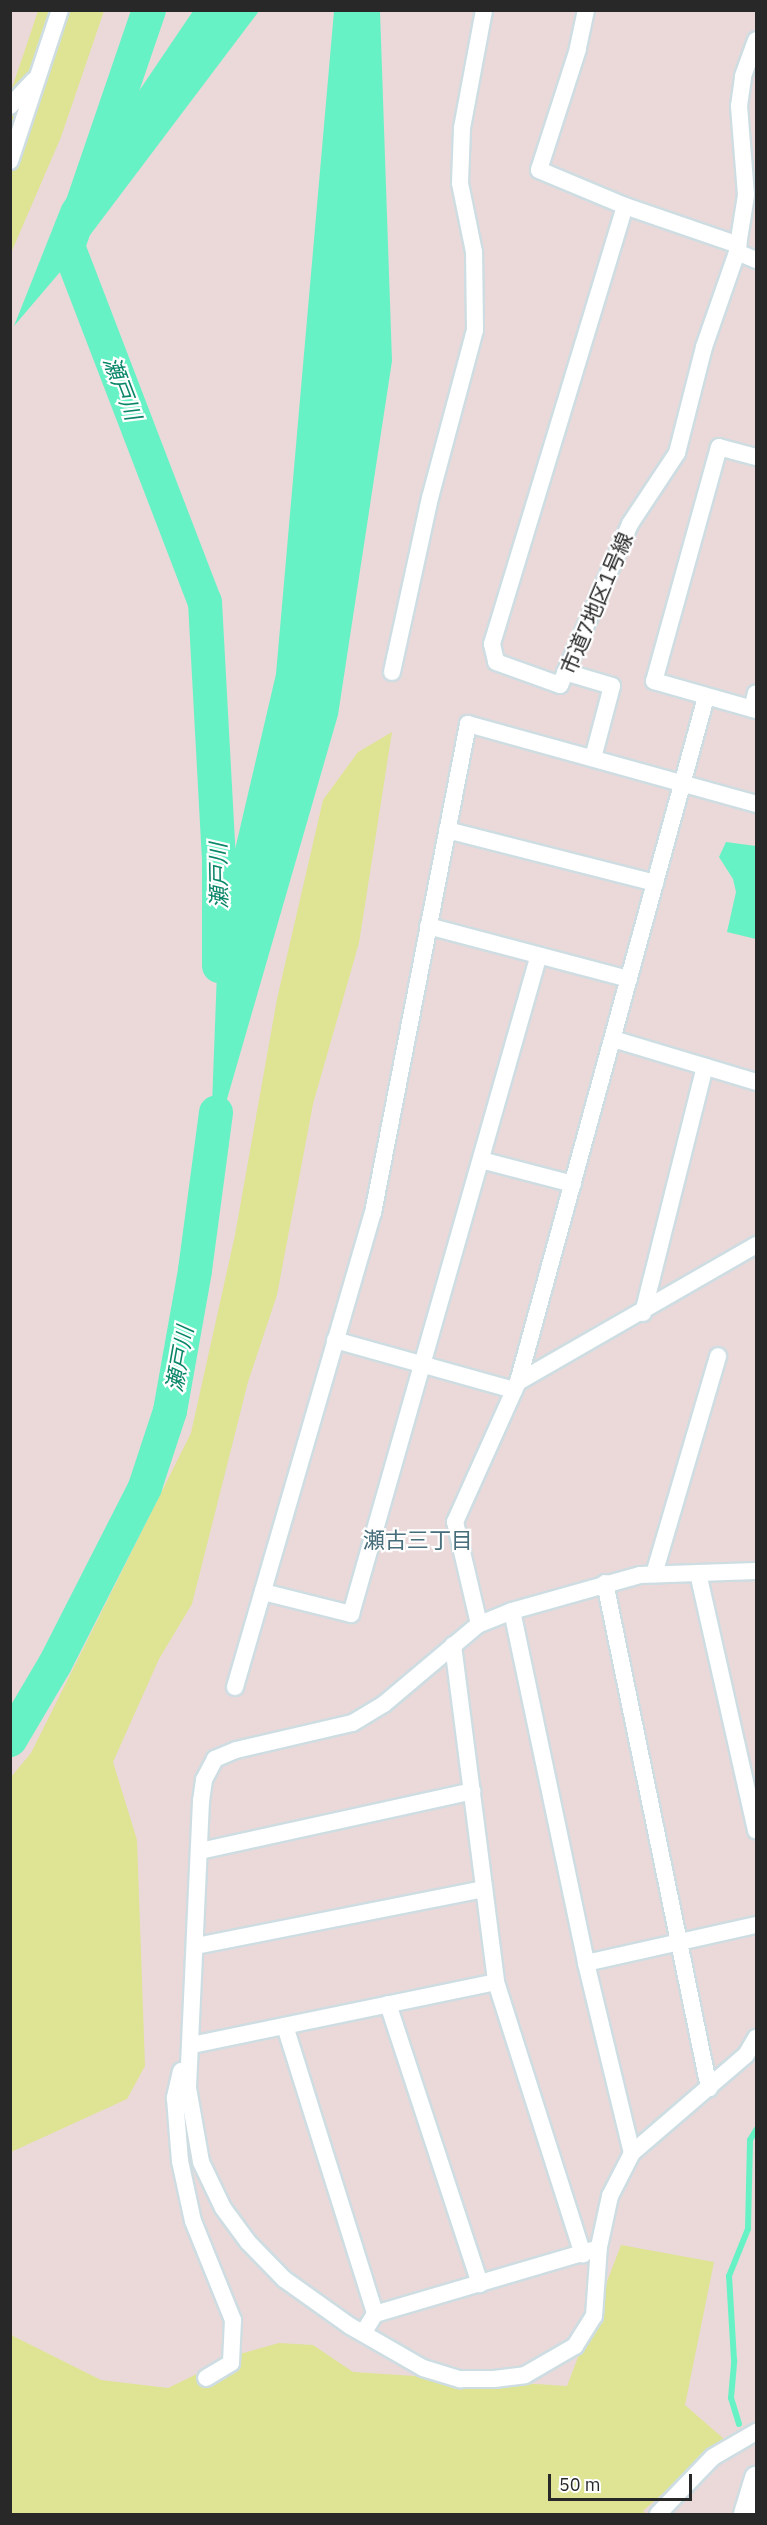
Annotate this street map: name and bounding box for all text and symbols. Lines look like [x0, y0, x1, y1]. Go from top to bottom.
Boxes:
water label: 瀬戸川 [99, 352, 147, 424]
street label: 市道7地区1号線 [555, 528, 637, 678]
water label: 瀬戸川 [204, 843, 232, 909]
water label: 瀬戸川 [160, 1324, 198, 1394]
district label: 瀬古三丁目 [363, 1527, 473, 1553]
scale bar [551, 2462, 695, 2500]
text: 50 m [559, 2473, 601, 2496]

